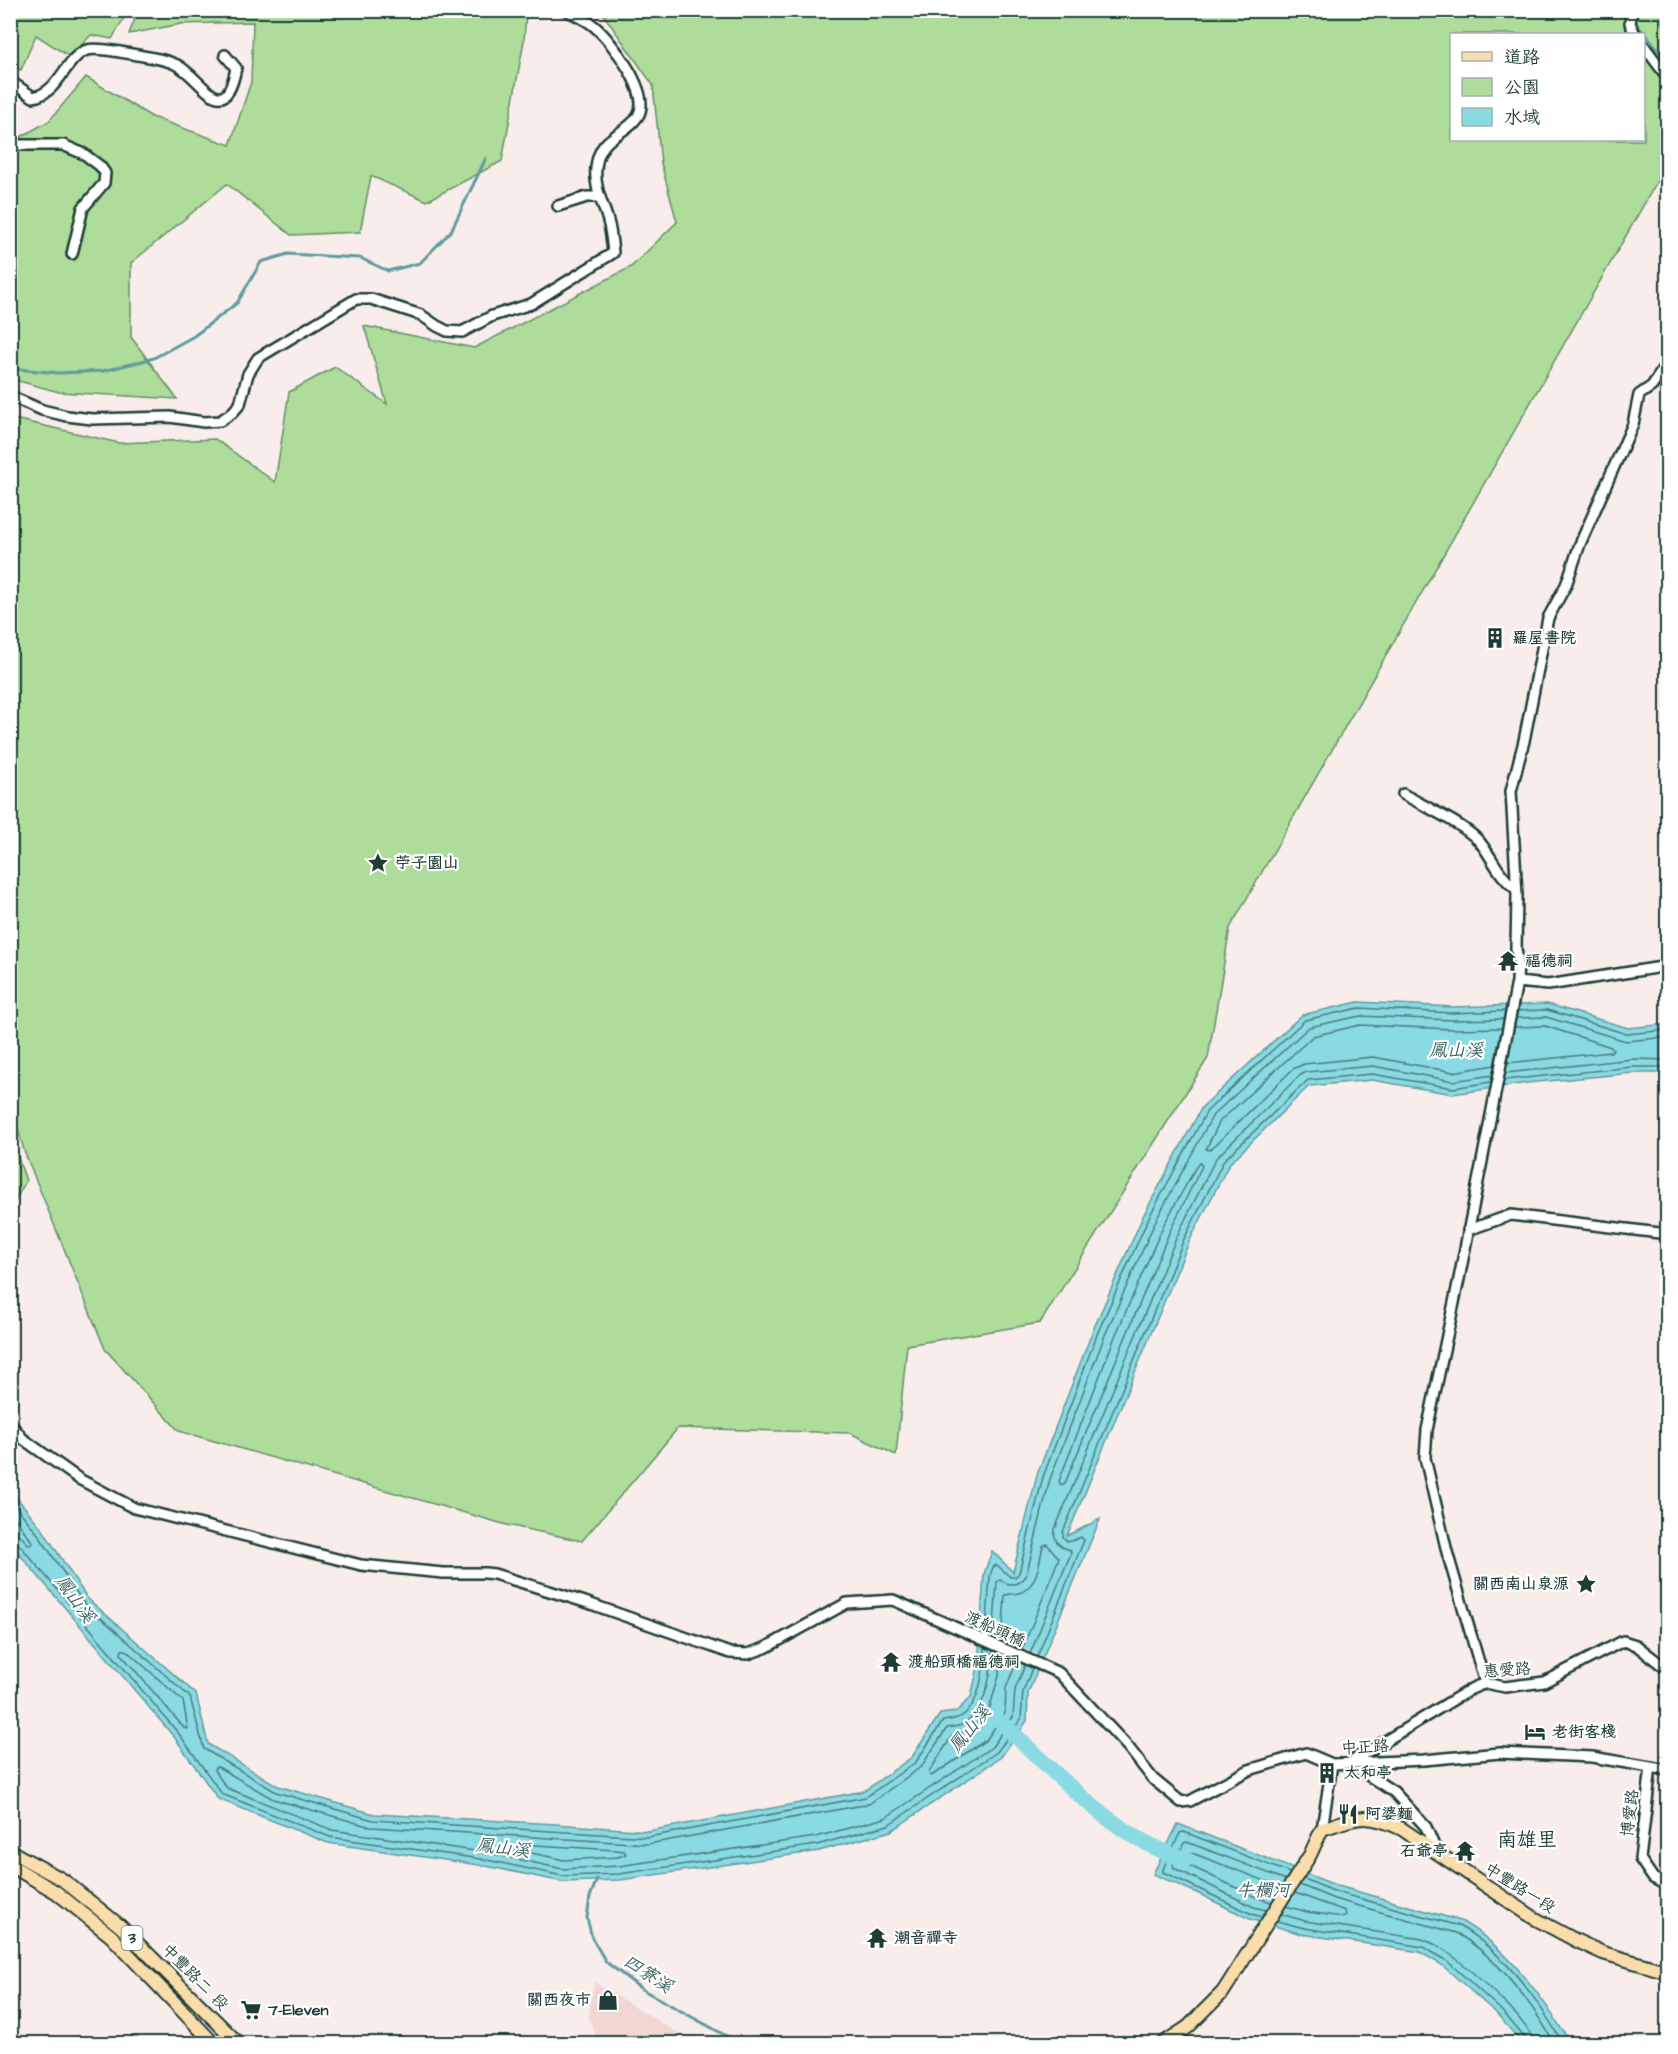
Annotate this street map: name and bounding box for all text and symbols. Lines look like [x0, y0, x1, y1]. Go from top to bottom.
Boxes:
legend [1450, 33, 1645, 141]
text: 道路 [1504, 45, 1540, 70]
text: 公園 [1504, 75, 1540, 100]
text: 水域 [1504, 105, 1540, 130]
building icon: 羅屋書院 [1483, 626, 1507, 650]
place label: 羅屋書院 [1512, 627, 1576, 649]
place icon: 苧子園山 [366, 851, 390, 875]
place label: 苧子園山 [395, 852, 459, 874]
temple icon: 福德祠 [1496, 949, 1520, 973]
place label: 福德祠 [1525, 950, 1573, 972]
water label: 鳳山溪 [1428, 1038, 1484, 1063]
water label: 鳳山溪 [48, 1569, 102, 1629]
place icon: 關西南山泉源 [1574, 1572, 1598, 1596]
place label: 關西南山泉源 [1473, 1573, 1569, 1595]
street label: 渡船頭橋 [961, 1606, 1029, 1652]
temple icon: 渡船頭橋福德祠 [879, 1650, 903, 1674]
place label: 渡船頭橋福德祠 [908, 1651, 1020, 1673]
street label: 惠愛路 [1482, 1657, 1532, 1683]
water label: 鳳山溪 [943, 1699, 997, 1759]
hotel icon: 老街客棧 [1523, 1720, 1547, 1744]
place label: 老街客棧 [1552, 1721, 1616, 1743]
street label: 中正路 [1340, 1735, 1390, 1759]
building icon: 太和亭 [1315, 1761, 1339, 1785]
place label: 太和亭 [1344, 1762, 1392, 1784]
street label: 博愛路 [1616, 1788, 1644, 1838]
restaurant icon: 阿婆麵 [1336, 1802, 1360, 1826]
place label: 阿婆麵 [1365, 1803, 1413, 1825]
district label: 南雄里 [1497, 1826, 1557, 1854]
water label: 鳳山溪 [474, 1832, 532, 1864]
temple icon: 石爺亭 [1453, 1839, 1477, 1863]
place label: 石爺亭 [1400, 1840, 1448, 1862]
street label: 中豐路一段 [1480, 1857, 1560, 1919]
water label: 牛欄河 [1236, 1878, 1293, 1903]
road number: 3 [122, 1926, 142, 1950]
temple icon: 潮音禪寺 [865, 1926, 889, 1950]
place label: 潮音禪寺 [894, 1927, 958, 1949]
street label: 中豐路二 段 [157, 1939, 233, 2015]
water label: 四寮溪 [619, 1949, 678, 2000]
shop icon: 關西夜市 [596, 1988, 620, 2012]
place label: 關西夜市 [527, 1989, 591, 2011]
supermarket icon: 7-Eleven [239, 1998, 263, 2022]
place label: 7-Eleven [267, 1999, 328, 2021]

